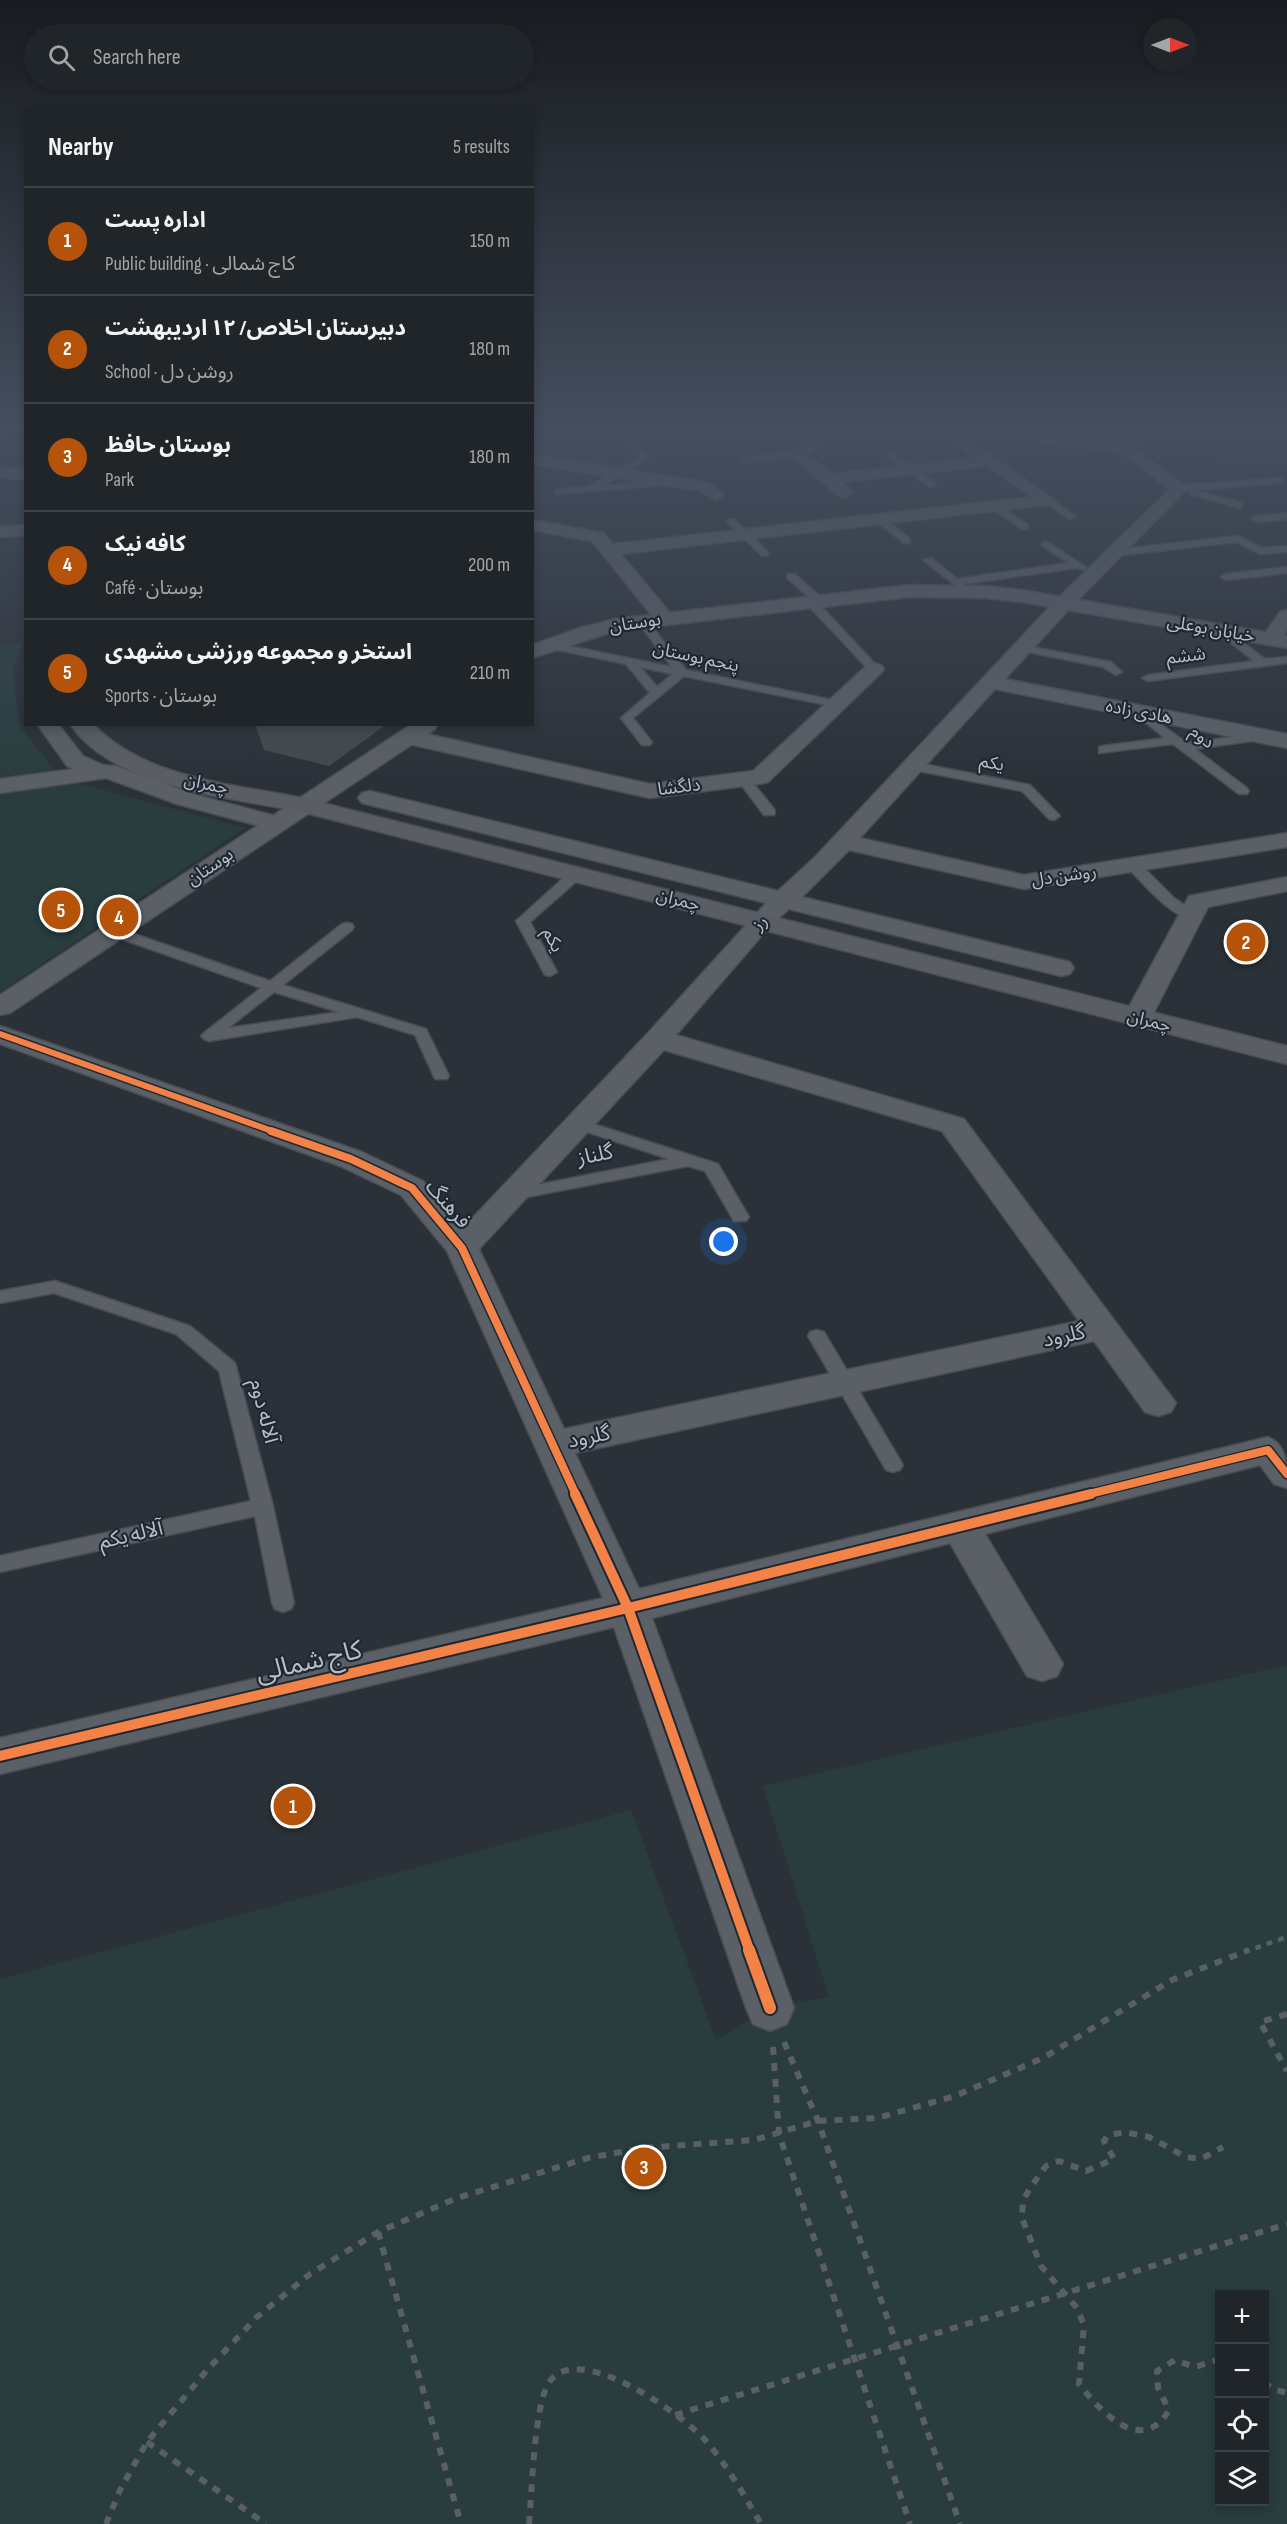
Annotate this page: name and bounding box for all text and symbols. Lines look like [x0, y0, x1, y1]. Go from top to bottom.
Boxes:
north arrow [1143, 18, 1197, 72]
search box [24, 24, 534, 90]
icon: search [45, 41, 78, 74]
text: Search here [93, 44, 180, 71]
text: Nearby [48, 132, 114, 163]
text: 5 results [453, 135, 510, 159]
text: اداره پست [105, 207, 206, 234]
text: 1 [64, 229, 71, 253]
text: 150 m [470, 229, 510, 253]
text: Public building · کاج شمالی [105, 252, 295, 276]
text: دبیرستان اخلاص/ ۱۲ اردیبهشت [105, 315, 406, 342]
text: 2 [63, 337, 72, 361]
text: 180 m [469, 337, 510, 361]
text: School · روشن دل [105, 360, 234, 384]
text: بوستان حافظ [105, 432, 231, 459]
text: 3 [63, 445, 72, 469]
text: 180 m [469, 445, 510, 469]
text: Park [105, 468, 134, 492]
text: کافه نیک [105, 531, 186, 558]
text: 4 [63, 553, 72, 577]
text: 200 m [468, 553, 510, 577]
text: Café · بوستان [105, 576, 203, 600]
street label: بوستان [608, 609, 662, 637]
street label: خیابان بوعلی [1165, 611, 1257, 647]
street label: پنجم بوستان [650, 638, 741, 678]
text: استخر و مجموعه ورزشی مشهدی [105, 639, 412, 666]
street label: ششم [1165, 643, 1207, 671]
text: 5 [63, 661, 72, 685]
text: 210 m [470, 661, 510, 685]
text: Sports · بوستان [105, 684, 217, 708]
street label: هادی زاده [1104, 695, 1174, 729]
street label: دوم [1184, 721, 1218, 755]
street label: یکم [978, 750, 1006, 778]
street label: چمران [182, 769, 230, 799]
street label: دلگشا [656, 774, 702, 800]
street label: بوستان [183, 844, 237, 890]
street label: روشن دل [1030, 861, 1098, 891]
street label: چمران [654, 884, 702, 916]
pin: 5 [42, 888, 80, 932]
pin: 4 [100, 894, 138, 940]
street label: رز [747, 911, 772, 936]
pin: 2 [1226, 920, 1266, 964]
street label: یکم [536, 924, 568, 957]
street label: چمران [1125, 1005, 1173, 1037]
street label: گلناز [574, 1139, 615, 1171]
street label: فرهنگ [420, 1174, 476, 1234]
your location [709, 1227, 738, 1256]
street label: گلرود [1041, 1319, 1088, 1353]
street label: آلاله دوم [241, 1376, 284, 1447]
street label: گلرود [566, 1420, 613, 1454]
street label: آلاله یکم [97, 1515, 167, 1556]
street label: کاج شمالی [253, 1635, 366, 1691]
pin: 1 [274, 1784, 312, 1828]
pin: 3 [624, 2144, 664, 2190]
map controls [1215, 2290, 1269, 2506]
button: + [1215, 2290, 1269, 2344]
button: − [1215, 2344, 1269, 2398]
button: locate [1215, 2398, 1269, 2452]
button: layers [1215, 2452, 1269, 2506]

